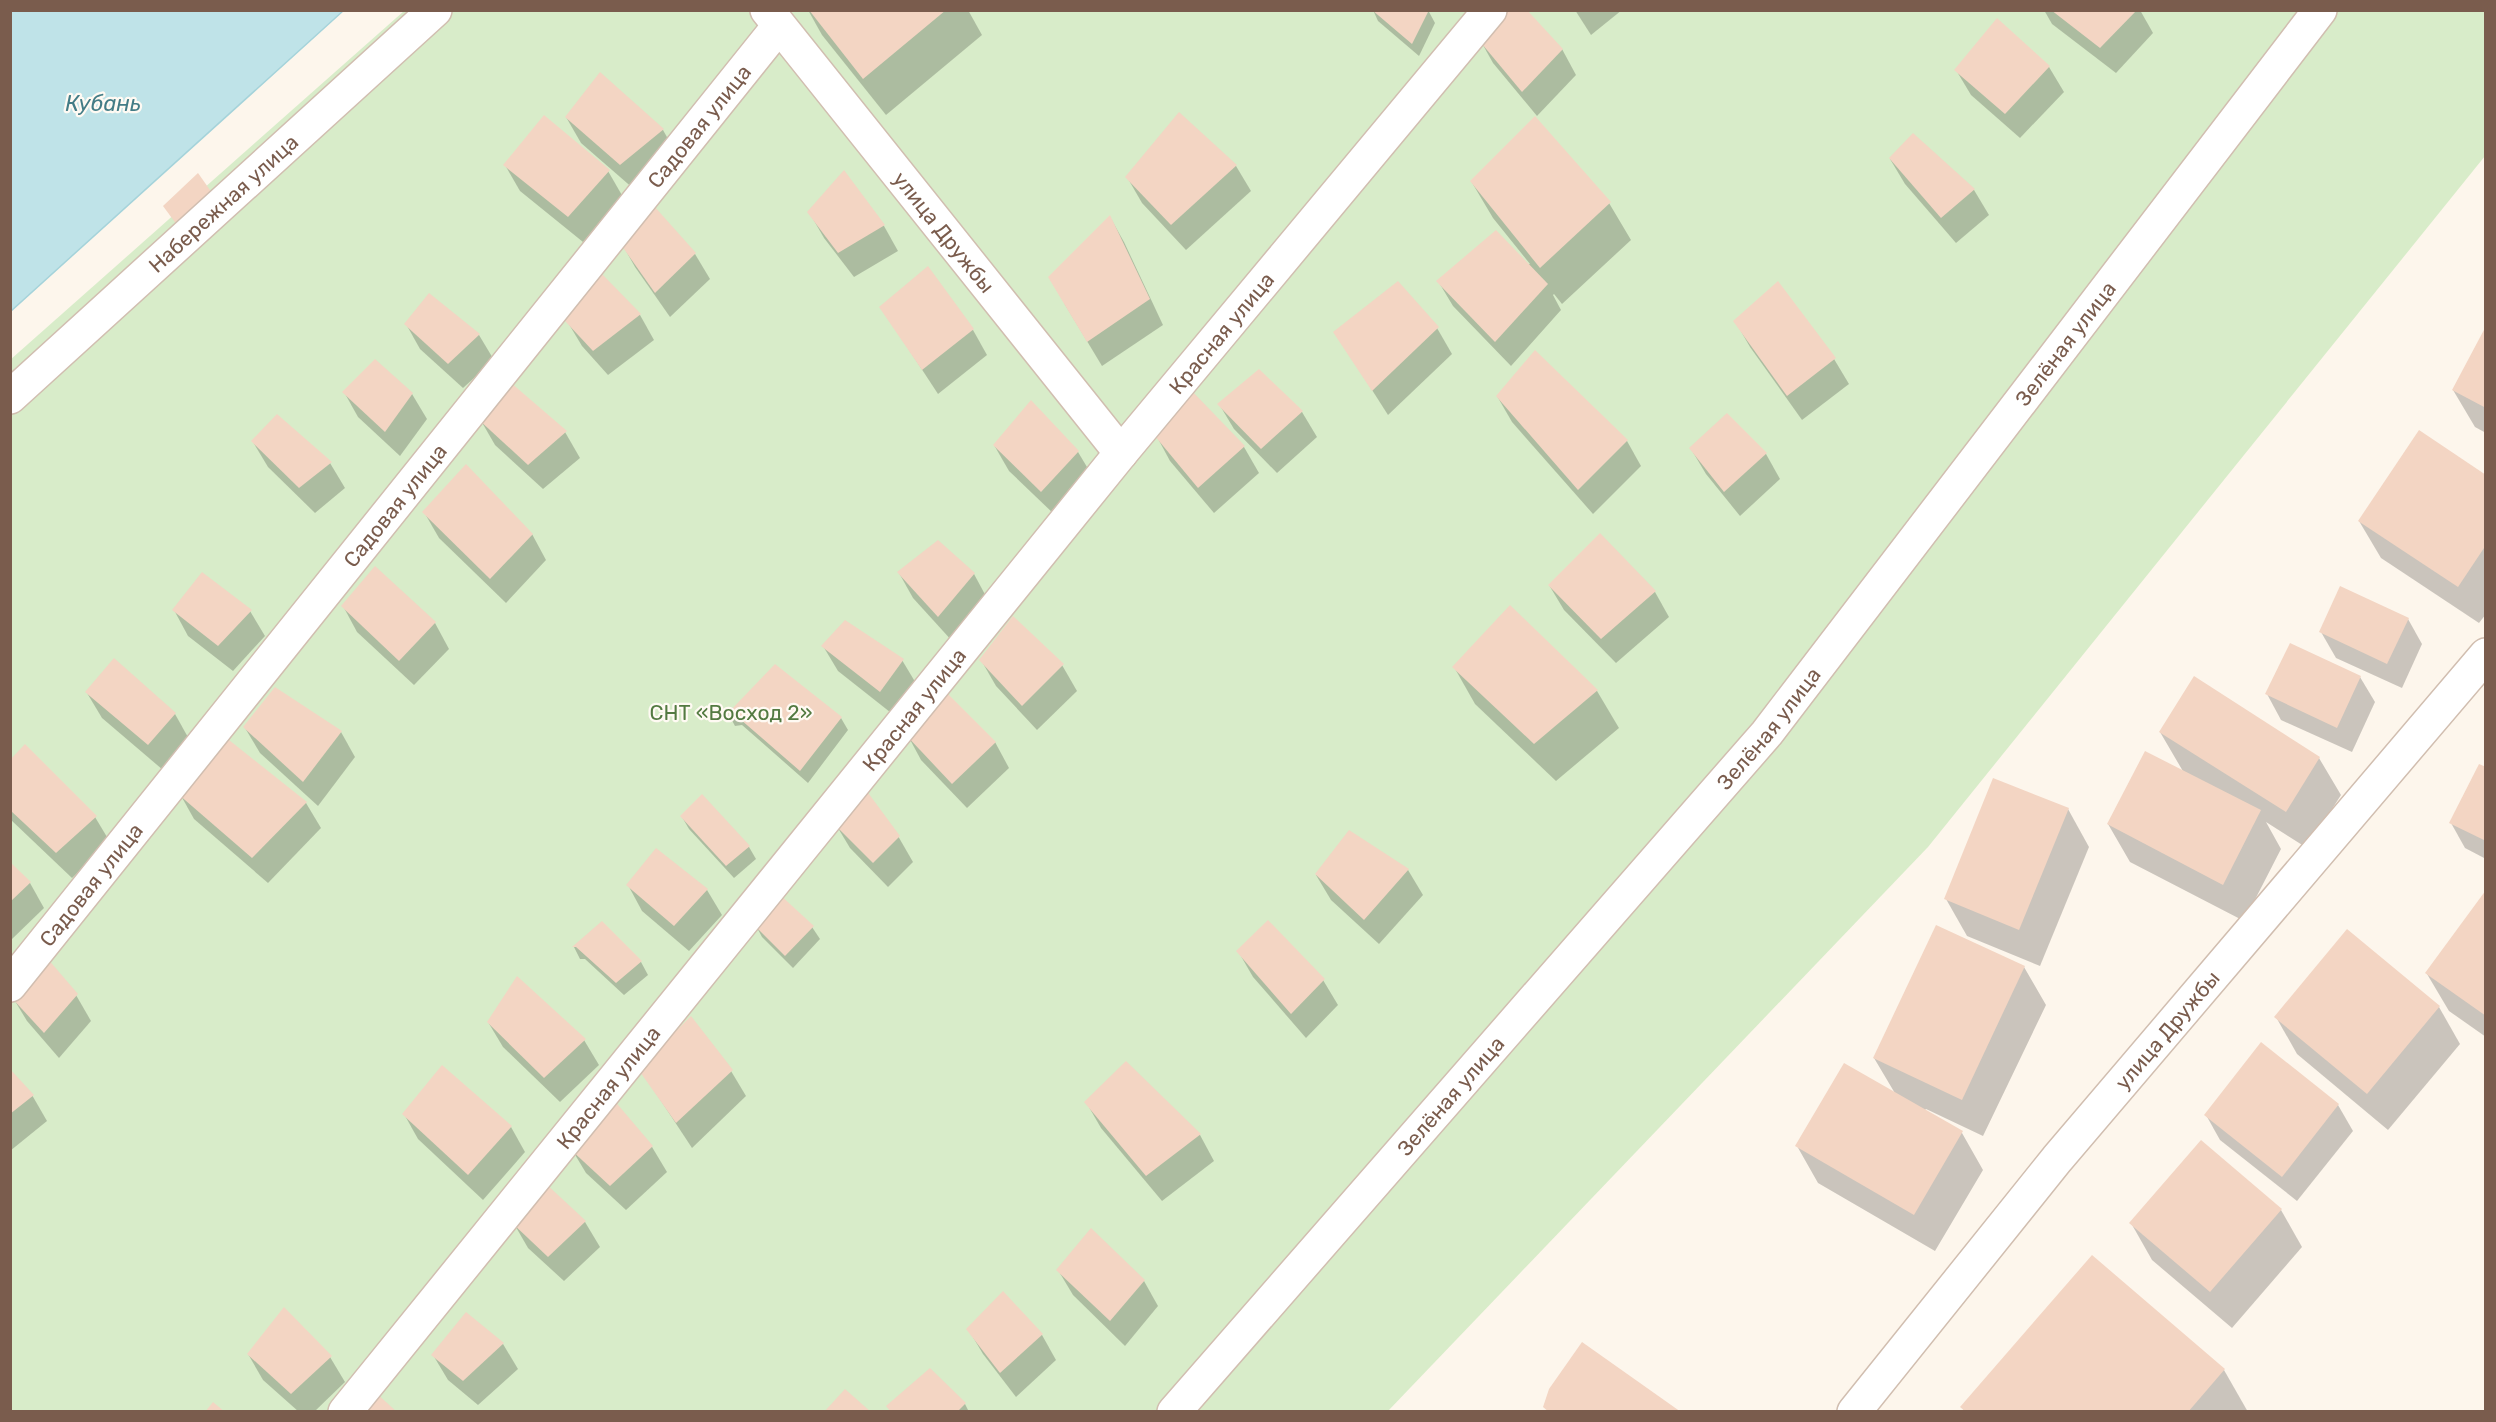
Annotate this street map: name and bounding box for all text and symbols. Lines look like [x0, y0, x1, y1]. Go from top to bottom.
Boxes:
street label: Садовая улица [642, 59, 756, 193]
water label: Кубань [65, 90, 141, 117]
street label: Набережная улица [143, 129, 303, 277]
street label: улица Дружбы [888, 166, 1000, 297]
street label: Красная улица [1163, 267, 1279, 399]
street label: Зелёная улица [2009, 276, 2121, 411]
street label: Садовая улица [338, 439, 452, 572]
street label: Красная улица [857, 643, 971, 776]
street label: Зелёная улица [1711, 662, 1825, 794]
park label: СНТ «Восход 2» [650, 700, 812, 725]
street label: Садовая улица [34, 818, 148, 951]
street label: улица Дружбы [2109, 965, 2224, 1094]
street label: Красная улица [551, 1021, 665, 1153]
street label: Зелёная улица [1391, 1031, 1509, 1160]

